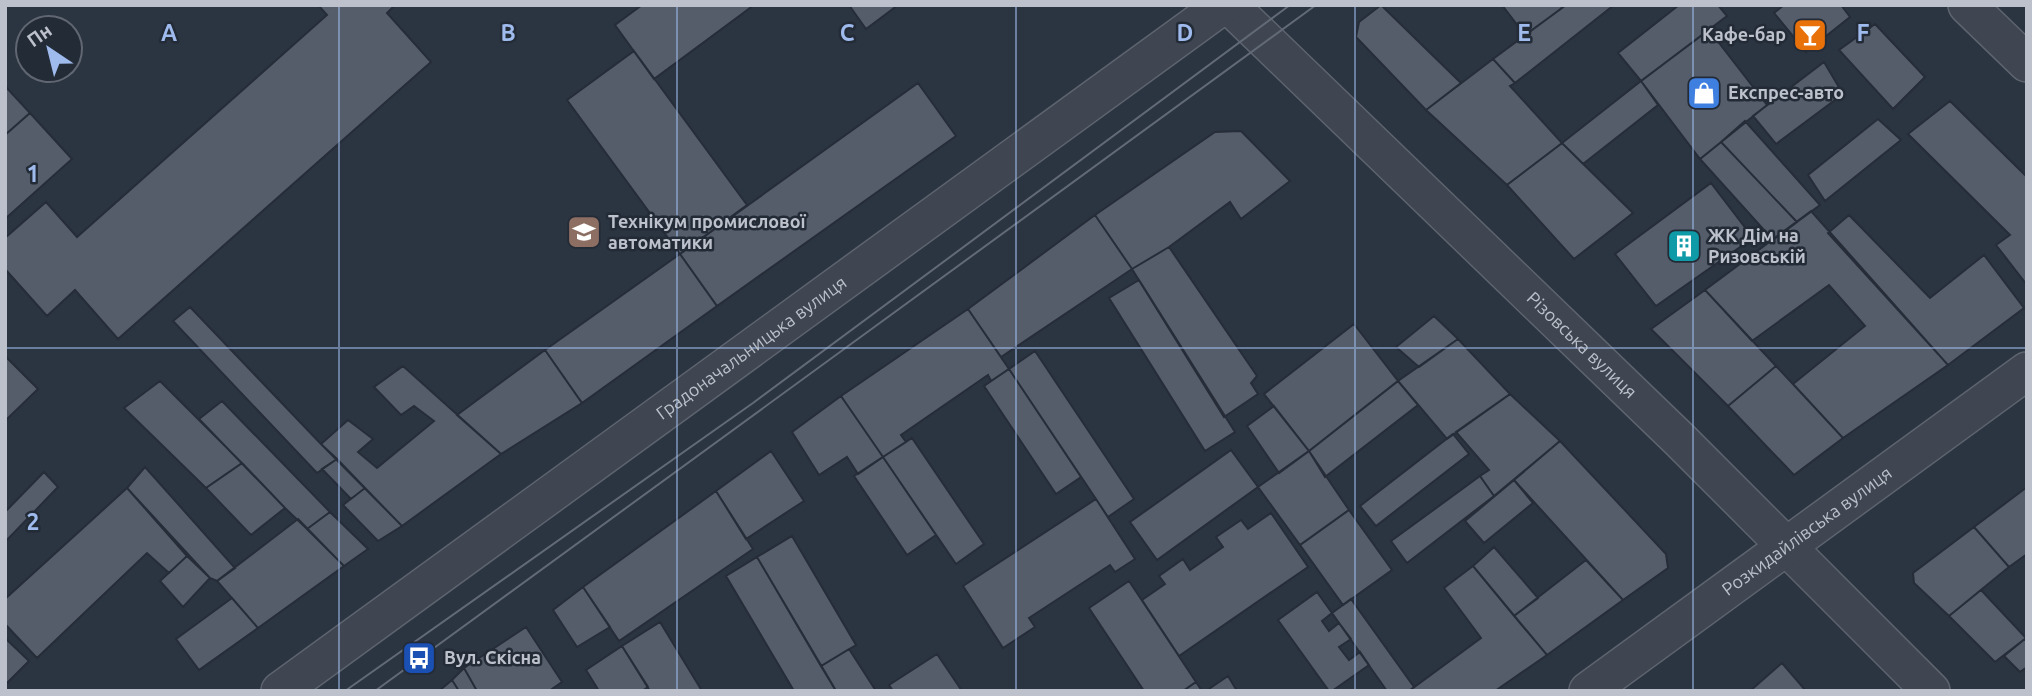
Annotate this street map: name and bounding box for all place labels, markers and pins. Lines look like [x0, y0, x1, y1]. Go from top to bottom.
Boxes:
bar icon: Кафе-бар [1791, 16, 1829, 54]
place label: Кафе-бар [1702, 24, 1786, 44]
shop icon: Експрес-авто [1685, 74, 1723, 112]
place label: Експрес-авто [1728, 82, 1844, 102]
place label: Технікум промислової автоматики [608, 211, 806, 252]
school or university icon: Технікум промислової автоматики [565, 213, 603, 251]
place label: ЖК Дім на Ризовській [1708, 225, 1806, 266]
building icon: ЖК Дім на Ризовській [1665, 227, 1703, 265]
bus stop icon: Вул. Скісна [400, 639, 438, 677]
place label: Вул. Скісна [444, 647, 541, 667]

